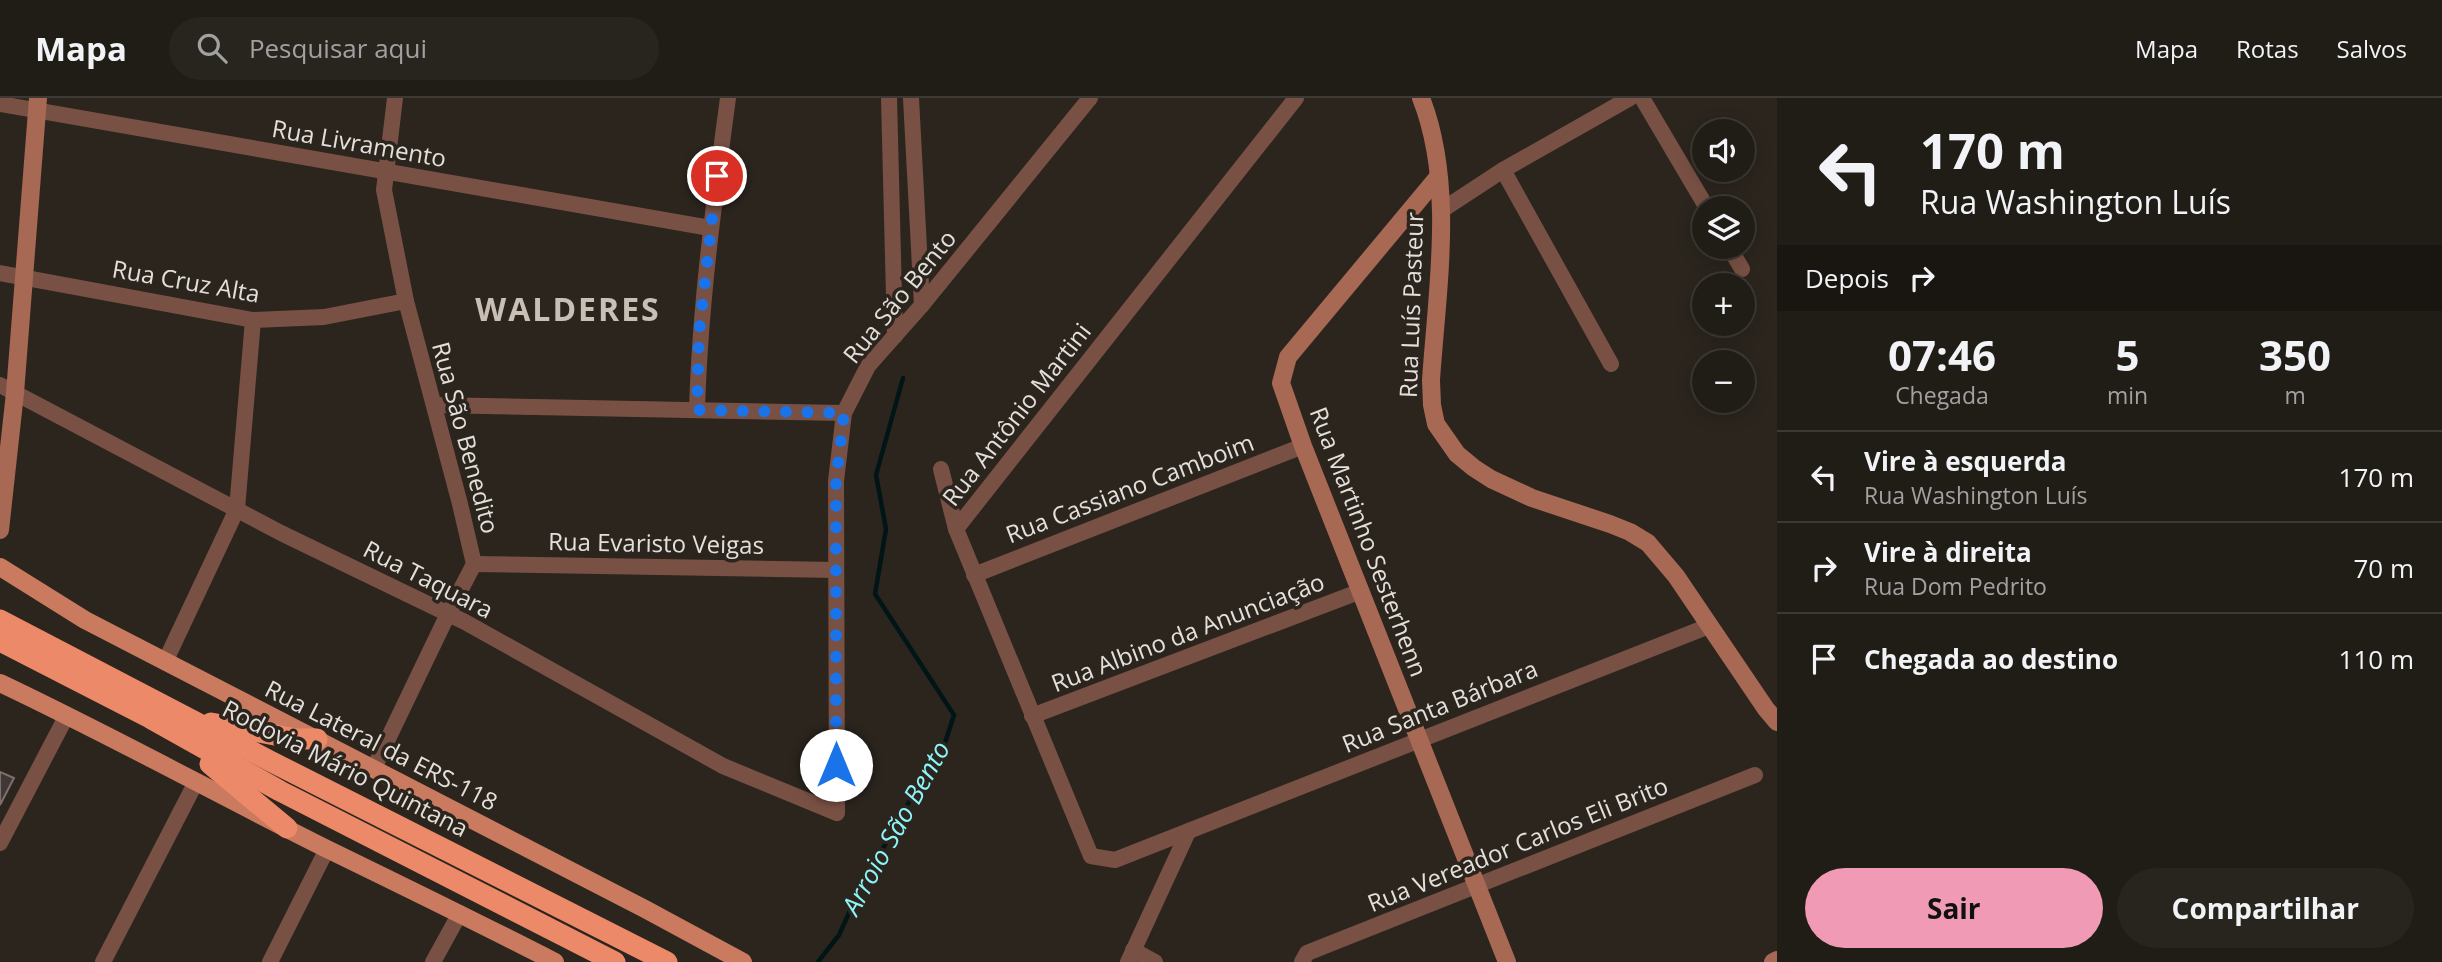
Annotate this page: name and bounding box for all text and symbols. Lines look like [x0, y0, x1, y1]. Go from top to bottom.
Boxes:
search box [169, 17, 659, 80]
text: Mapa [35, 26, 127, 71]
icon: search [193, 29, 231, 67]
text: Pesquisar aqui [249, 30, 427, 66]
text: Mapa [2135, 32, 2198, 65]
text: Rotas [2236, 32, 2299, 65]
text: Salvos [2337, 32, 2407, 65]
street label: Rua Livramento [270, 111, 449, 174]
text: 170 m [1920, 117, 2065, 183]
map controls [1692, 119, 1755, 413]
button: sound [1692, 119, 1755, 182]
icon: left [1805, 126, 1896, 217]
pin [687, 146, 747, 206]
icon: arrive [698, 157, 736, 195]
text: Rua Washington Luís [1920, 180, 2231, 223]
button: layers [1692, 196, 1755, 259]
street label: Rua Luís Pasteur [1391, 211, 1430, 398]
street label: Rua São Bento [835, 222, 963, 370]
street label: Rua Cruz Alta [110, 251, 263, 310]
icon: right [1903, 259, 1941, 297]
text: Depois [1805, 260, 1889, 296]
button: + [1692, 273, 1755, 336]
district label: WALDERES [475, 287, 661, 330]
street label: Rua Antônio Martini [934, 316, 1098, 512]
text: 07:46 [1888, 326, 1996, 383]
text: 5 [2115, 326, 2140, 383]
text: 350 [2259, 326, 2331, 383]
street label: Rua São Benedito [425, 338, 508, 537]
button: − [1692, 350, 1755, 413]
text: Chegada [1895, 379, 1989, 411]
text: min [2107, 379, 2148, 411]
text: m [2284, 379, 2306, 411]
street label: Rua Martinho Sesterhenn [1303, 402, 1436, 681]
street label: Rua Cassiano Camboim [1001, 425, 1258, 550]
text: Vire à esquerda [1864, 443, 2066, 479]
icon: left [1805, 458, 1843, 496]
text: 170 m [2339, 459, 2414, 495]
text: Rua Washington Luís [1864, 479, 2088, 511]
street label: Rua Evaristo Veigas [548, 524, 764, 561]
street label: Rua Taquara [358, 532, 499, 625]
text: Vire à direita [1864, 534, 2032, 570]
icon: right [1805, 549, 1843, 587]
text: 70 m [2353, 550, 2414, 586]
street label: Rua Albino da Anunciação [1046, 564, 1329, 699]
text: Rua Dom Pedrito [1864, 570, 2047, 602]
icon: arrive [1805, 640, 1843, 678]
text: Chegada ao destino [1864, 641, 2118, 677]
text: 110 m [2339, 641, 2414, 677]
street label: Rua Santa Bárbara [1337, 651, 1542, 760]
street label: Rua Lateral da ERS-118 [260, 672, 504, 818]
street label: Rodovia Mário Quintana [217, 691, 474, 844]
position arrow [799, 728, 873, 802]
water label: Arroio São Bento [831, 734, 958, 923]
street label: Rua Vereador Carlos Eli Brito [1362, 768, 1673, 919]
button: Sair [1805, 868, 2103, 948]
button: Compartilhar [2117, 868, 2414, 948]

